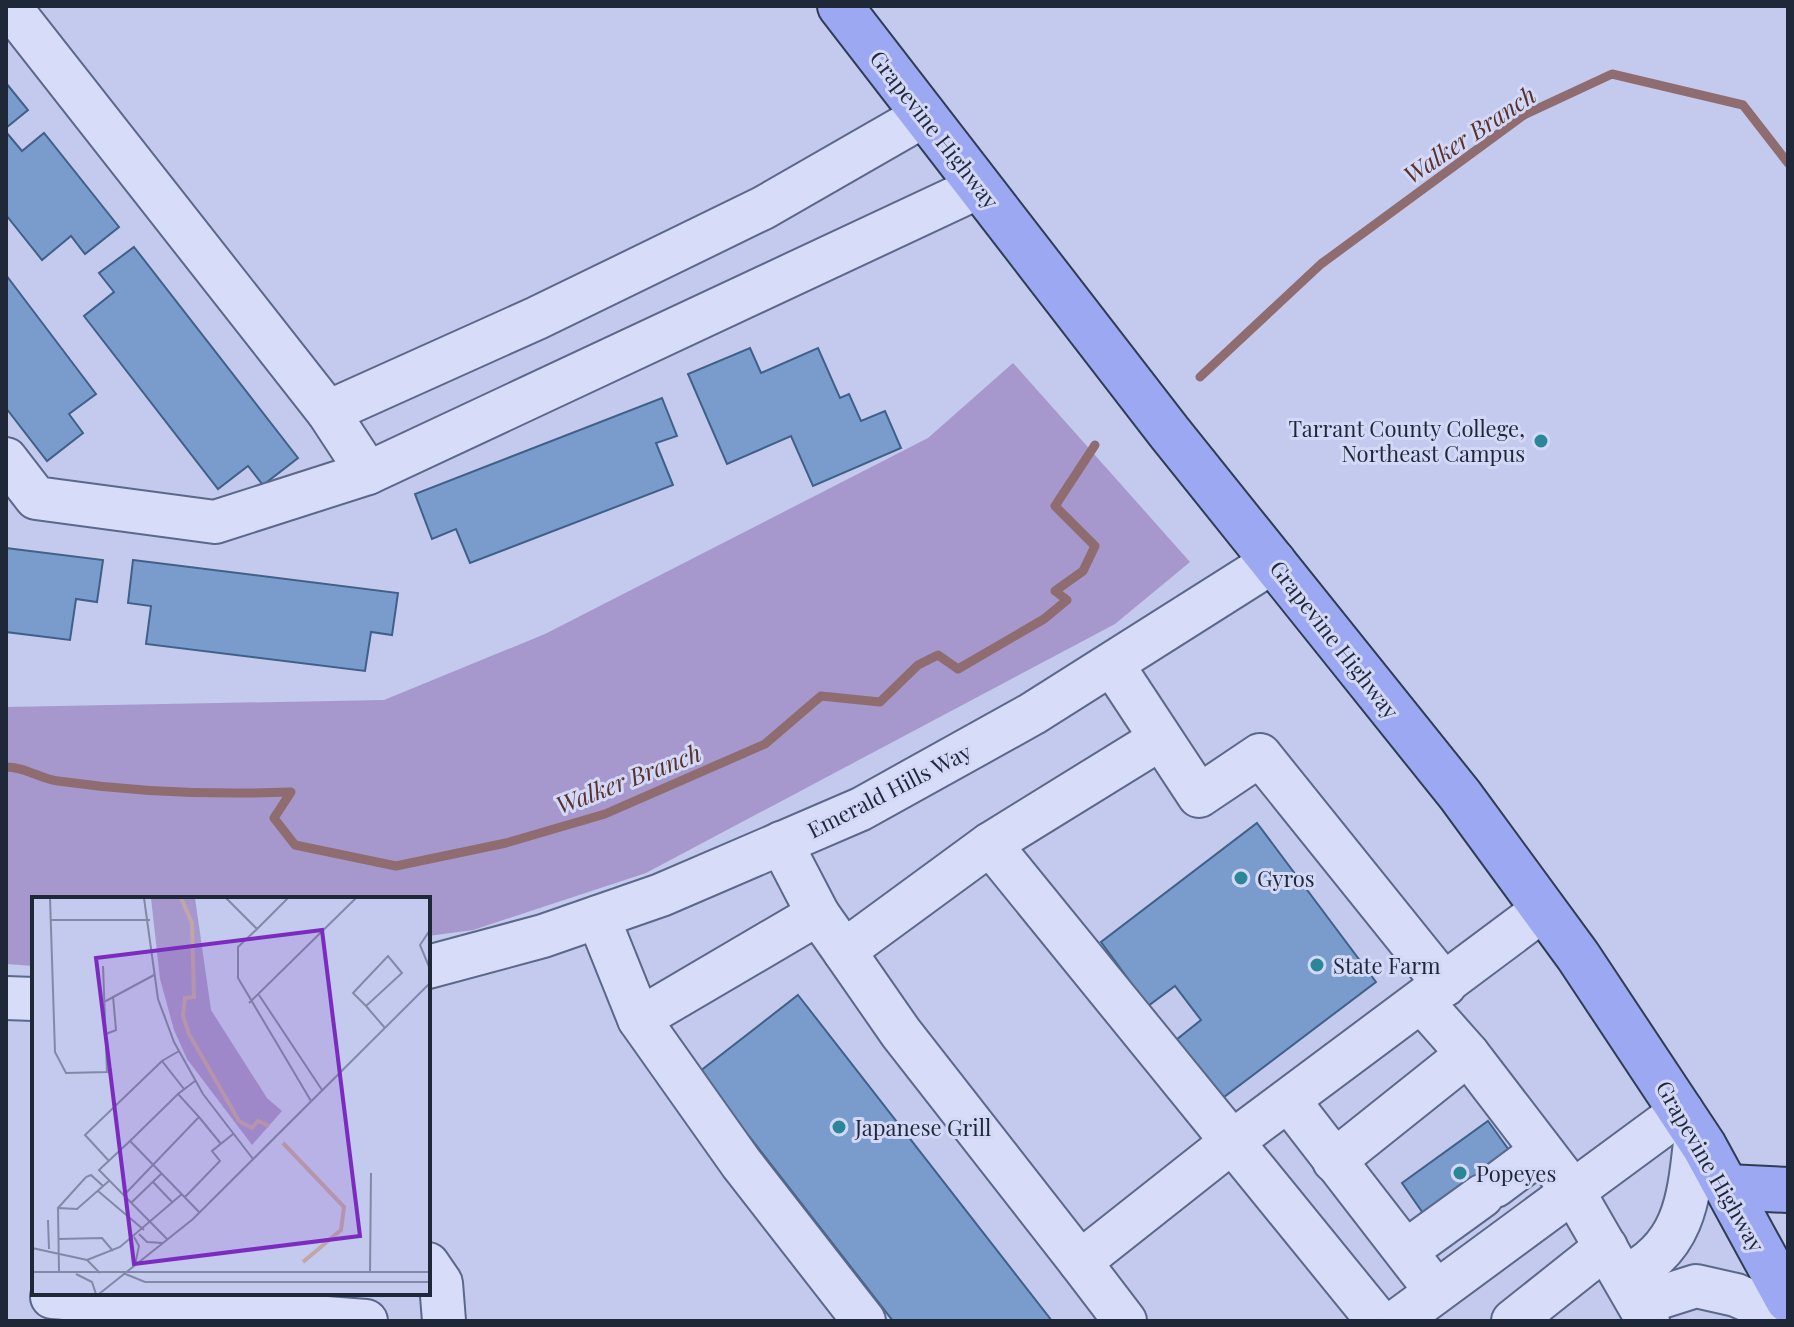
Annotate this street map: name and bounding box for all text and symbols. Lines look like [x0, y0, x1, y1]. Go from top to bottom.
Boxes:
street label: Grapevine Highway [864, 44, 1006, 214]
water label: Walker Branch [1397, 78, 1541, 190]
place label: Tarrant County College, Northeast Campus [1288, 413, 1525, 468]
marker: Tarrant County College, Northeast Campus [1532, 432, 1550, 450]
street label: Grapevine Highway [1264, 554, 1406, 724]
water label: Walker Branch [551, 736, 705, 820]
street label: Emerald Hills Way [802, 736, 976, 844]
place label: Gyros [1257, 863, 1315, 893]
marker: Gyros [1232, 869, 1250, 887]
inset map [32, 897, 430, 1295]
place label: State Farm [1333, 950, 1441, 980]
marker: State Farm [1308, 956, 1326, 974]
street label: Grapevine Highway [1650, 1075, 1772, 1257]
place label: Japanese Grill [854, 1112, 991, 1142]
marker: Japanese Grill [830, 1118, 848, 1136]
place label: Popeyes [1476, 1158, 1556, 1188]
marker: Popeyes [1451, 1164, 1469, 1182]

